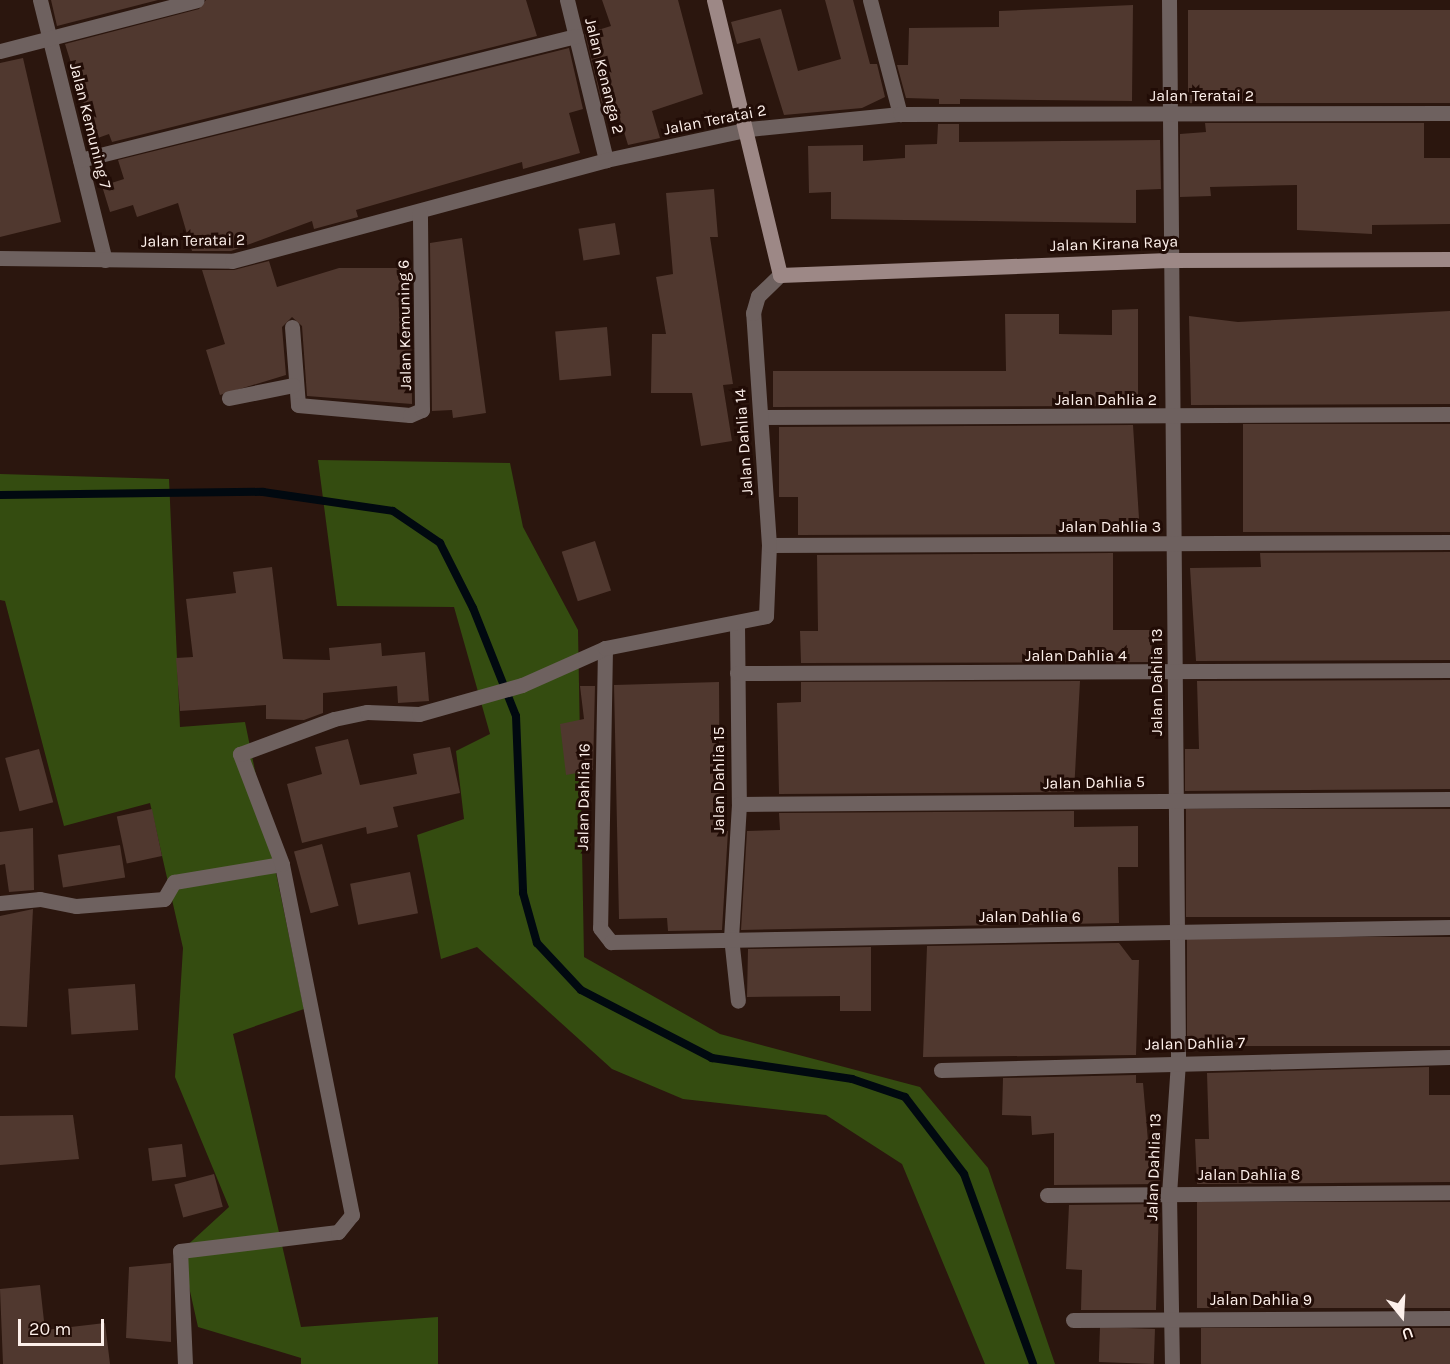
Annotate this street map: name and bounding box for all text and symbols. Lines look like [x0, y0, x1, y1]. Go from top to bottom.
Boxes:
street label: Jalan Kenanga 2 [580, 16, 628, 136]
street label: Jalan Kemuning 7 [65, 61, 115, 191]
street label: Jalan Teratai 2 [1150, 86, 1254, 106]
street label: Jalan Teratai 2 [662, 101, 768, 139]
street label: Jalan Teratai 2 [141, 230, 245, 252]
street label: Jalan Kirana Raya [1050, 232, 1178, 256]
street label: Jalan Kemuning 6 [394, 260, 416, 390]
street label: Jalan Dahlia 14 [731, 388, 757, 496]
street label: Jalan Dahlia 2 [1055, 390, 1157, 410]
street label: Jalan Dahlia 3 [1059, 517, 1161, 537]
street label: Jalan Dahlia 13 [1147, 628, 1167, 736]
street label: Jalan Dahlia 4 [1025, 646, 1127, 666]
street label: Jalan Dahlia 15 [709, 726, 729, 834]
street label: Jalan Dahlia 16 [573, 743, 595, 851]
street label: Jalan Dahlia 5 [1043, 773, 1145, 793]
street label: Jalan Dahlia 6 [979, 907, 1081, 927]
street label: Jalan Dahlia 7 [1145, 1034, 1245, 1054]
street label: Jalan Dahlia 13 [1143, 1113, 1165, 1221]
street label: Jalan Dahlia 8 [1198, 1165, 1300, 1185]
north arrow [1372, 1286, 1432, 1346]
street label: Jalan Dahlia 9 [1210, 1290, 1312, 1310]
scale bar [21, 1307, 106, 1345]
text: 20 m [29, 1318, 71, 1340]
text: U [1400, 1323, 1416, 1344]

